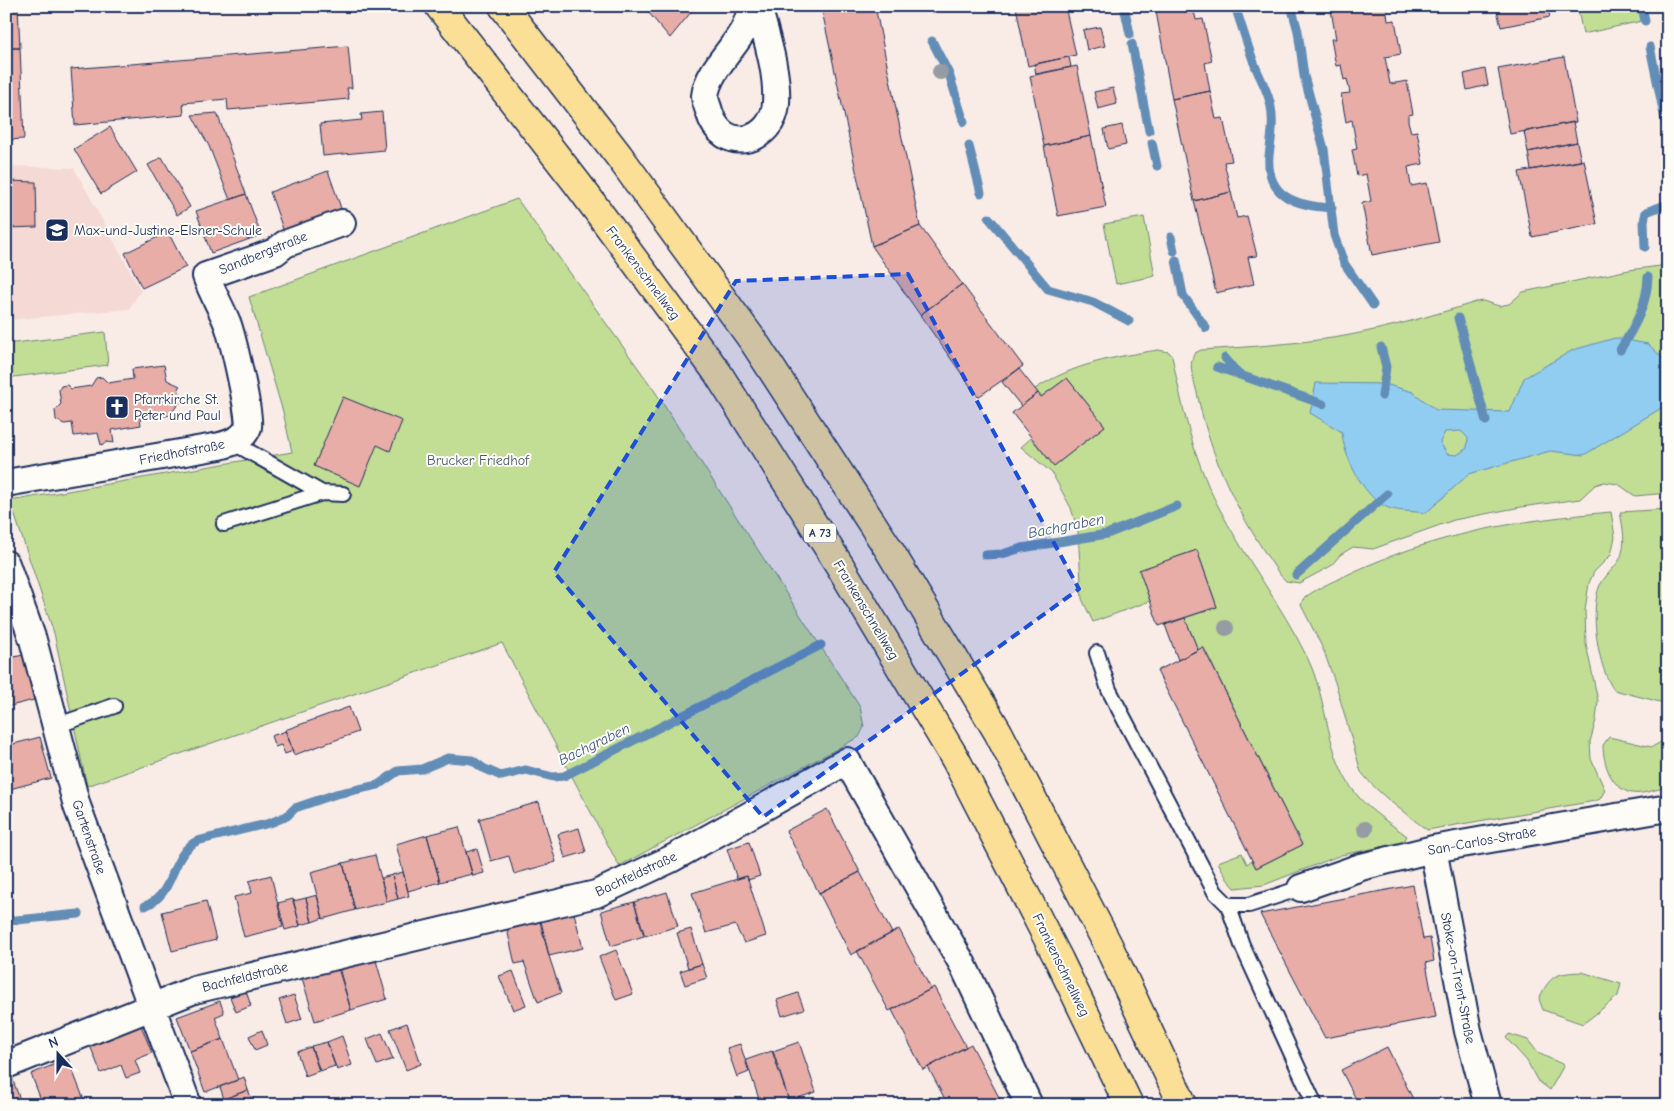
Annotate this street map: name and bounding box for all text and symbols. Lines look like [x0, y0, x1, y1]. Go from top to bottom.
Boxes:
school or university icon: Max-und-Justine-Elsner-Schule [44, 217, 70, 243]
place label: Max-und-Justine-Elsner-Schule [74, 222, 262, 239]
street label: Frankenschnellweg [602, 223, 684, 323]
street label: Sandbergstraße [216, 228, 310, 278]
place label: Pfarrkirche St. Peter und Paul [134, 391, 221, 424]
church icon: Pfarrkirche St. Peter und Paul [104, 394, 130, 420]
street label: Friedhofstraße [138, 435, 226, 469]
park label: Brucker Friedhof [427, 452, 530, 469]
water label: Bachgraben [1026, 510, 1106, 542]
road number: A 73 [804, 524, 836, 542]
street label: Frankenschnellweg [830, 557, 902, 663]
water label: Bachgraben [555, 719, 633, 769]
street label: Gartenstraße [68, 797, 110, 877]
street label: San-Carlos-Straße [1426, 823, 1538, 859]
street label: Bachfeldstraße [593, 848, 679, 900]
street label: Frankenschnellweg [1029, 910, 1093, 1020]
street label: Stoke-on-Trent-Straße [1437, 911, 1479, 1045]
street label: Bachfeldstraße [200, 958, 290, 996]
north arrow [32, 1028, 82, 1078]
text: N [46, 1033, 61, 1052]

